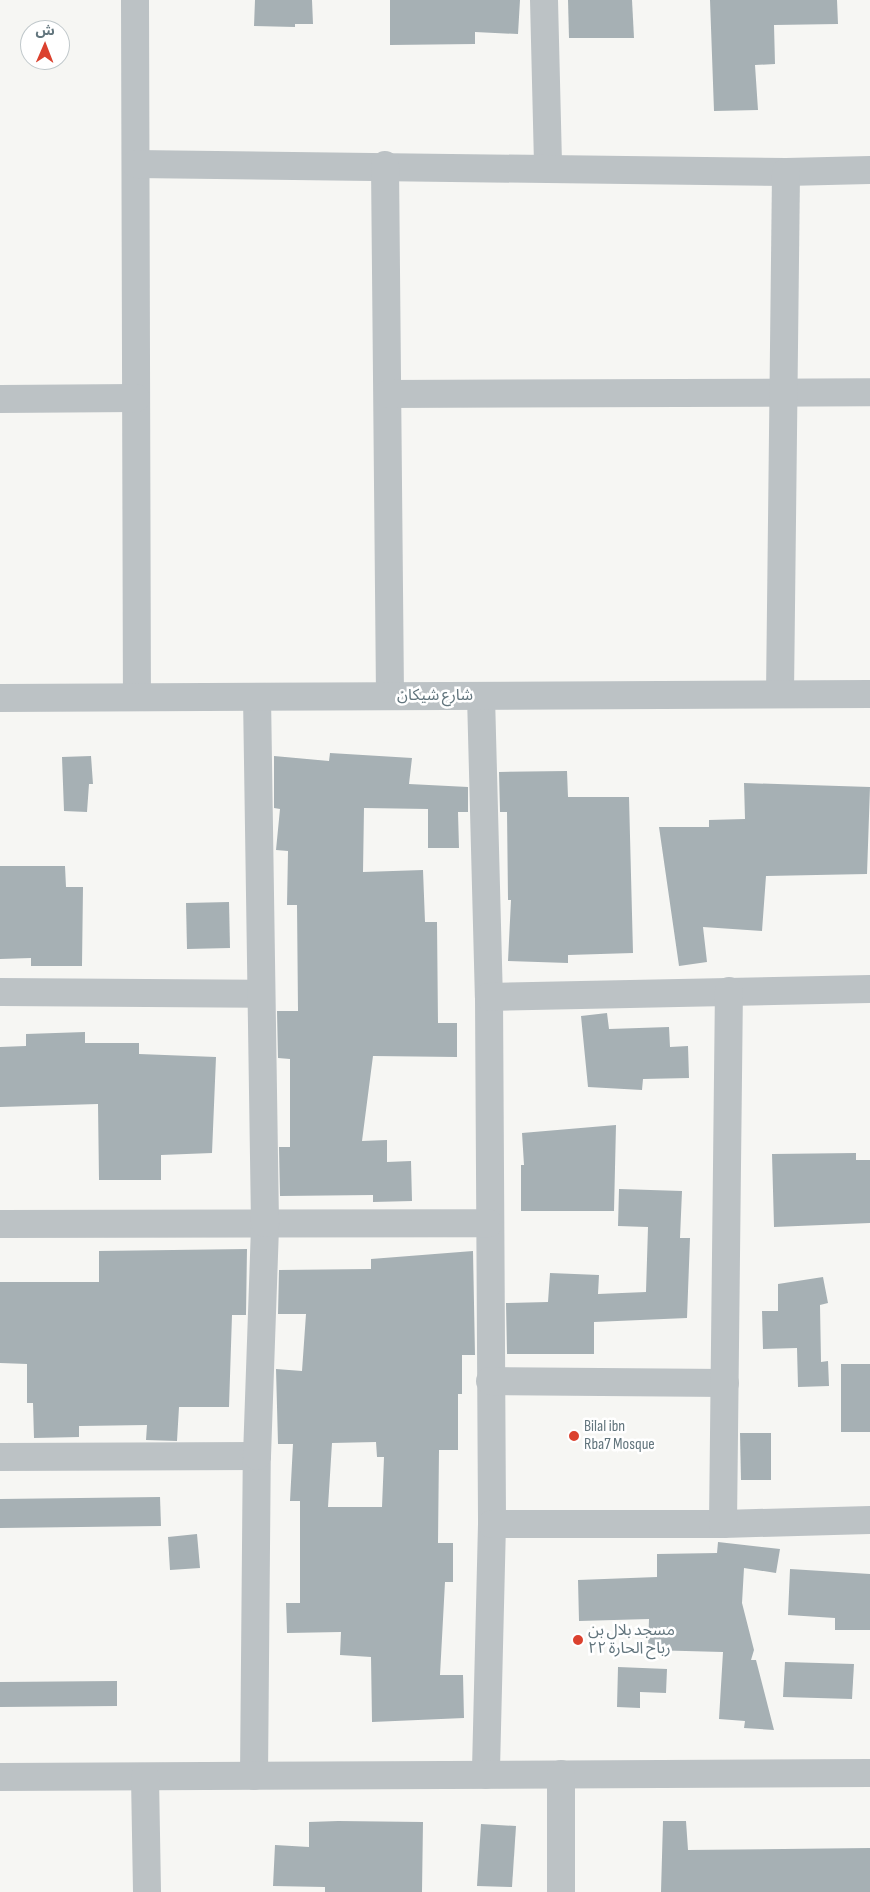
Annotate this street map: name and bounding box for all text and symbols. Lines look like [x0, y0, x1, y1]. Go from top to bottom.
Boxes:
north arrow [20, 20, 70, 70]
text: ش [36, 22, 55, 39]
street label: شارع شيكان [397, 686, 473, 706]
place label: Bilal ibn Rba7 Mosque [584, 1417, 655, 1455]
marker: Bilal ibn Rba7 Mosque [568, 1430, 580, 1442]
place label: مسجد بلال بن رباح الحارة ٢٢ [588, 1621, 675, 1659]
marker: مسجد بلال بن رباح الحارة ٢٢ [572, 1634, 584, 1646]

